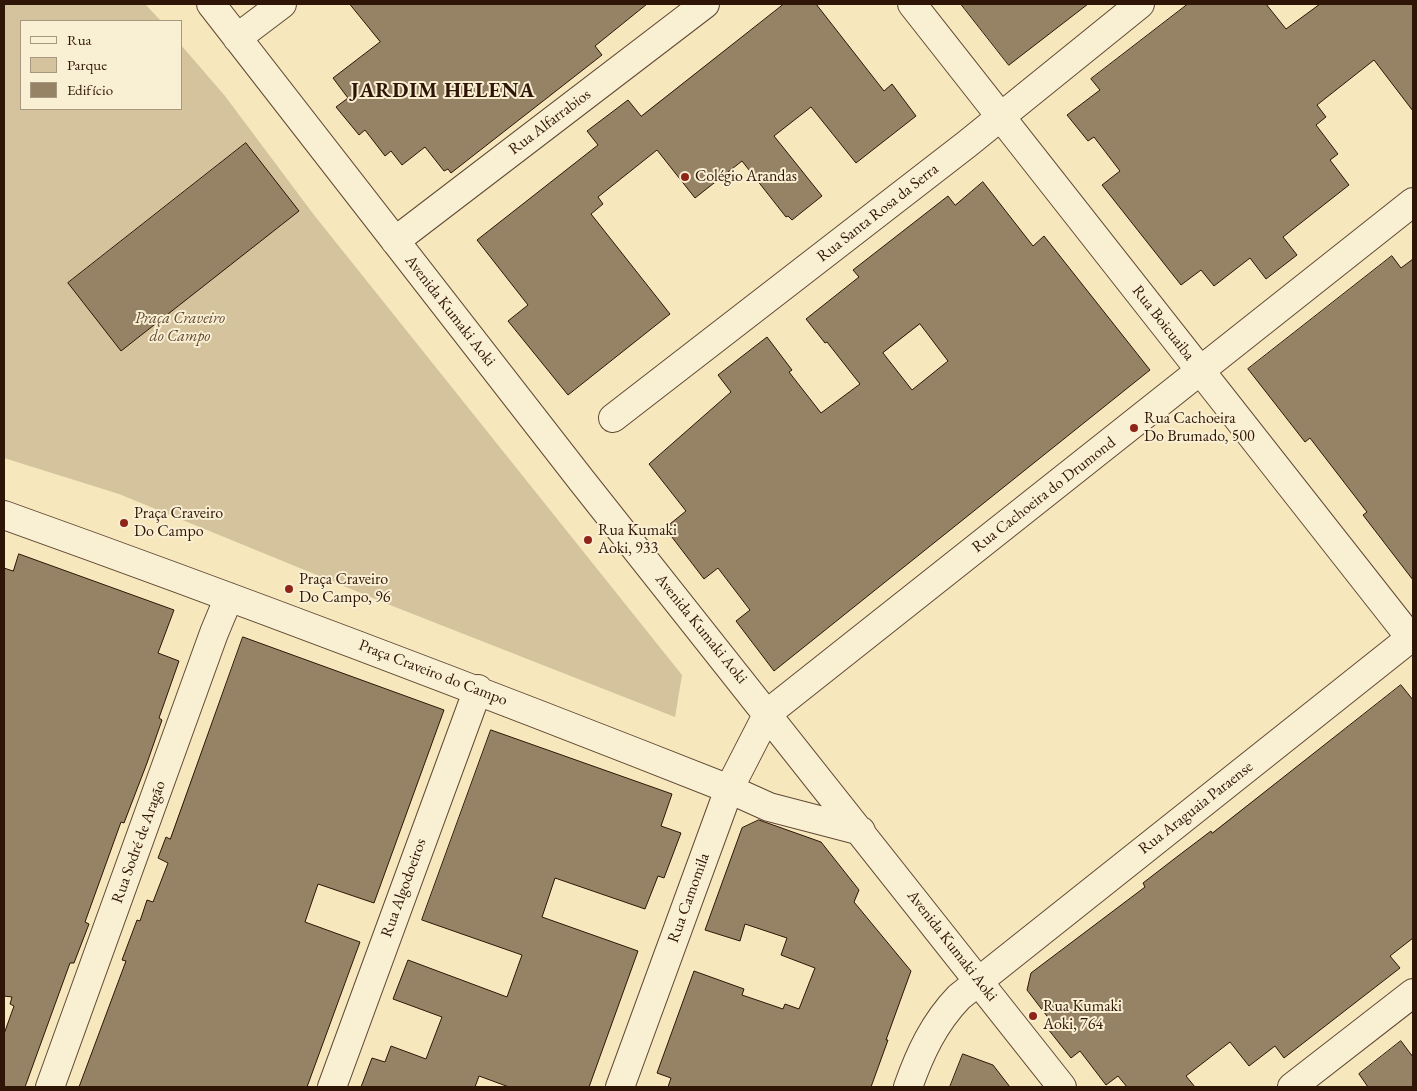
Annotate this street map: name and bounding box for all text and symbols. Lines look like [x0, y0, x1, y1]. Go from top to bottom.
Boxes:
legend [20, 20, 182, 110]
text: Rua [67, 30, 92, 49]
text: Parque [67, 55, 107, 74]
district label: JARDIM HELENA [349, 78, 537, 104]
text: Edifício [67, 80, 113, 99]
street label: Rua Alfarrabios [505, 85, 595, 159]
street label: Rua Santa Rosa da Serra [813, 160, 943, 266]
place label: Colégio Arandas [695, 167, 797, 187]
marker: Colégio Arandas [679, 171, 691, 183]
street label: Avenida Kumaki Aoki [401, 252, 499, 370]
street label: Rua Boicuaiba [1128, 282, 1198, 364]
park label: Praça Craveiro do Campo [135, 309, 225, 347]
place label: Rua Cachoeira Do Brumado, 500 [1144, 409, 1255, 447]
marker: Rua Cachoeira Do Brumado, 500 [1128, 422, 1140, 434]
street label: Rua Cachoeira do Drumond [968, 433, 1120, 557]
place label: Praça Craveiro Do Campo [134, 504, 223, 542]
marker: Praça Craveiro Do Campo [118, 517, 130, 529]
place label: Rua Kumaki Aoki, 933 [598, 521, 677, 559]
marker: Rua Kumaki Aoki, 933 [582, 534, 594, 546]
place label: Praça Craveiro Do Campo, 96 [299, 570, 390, 608]
street label: Avenida Kumaki Aoki [651, 570, 751, 688]
marker: Praça Craveiro Do Campo, 96 [283, 583, 295, 595]
street label: Praça Craveiro do Campo [356, 636, 510, 710]
street label: Rua Araguaia Paraense [1135, 757, 1257, 859]
street label: Rua Sodré de Aragão [108, 778, 170, 906]
street label: Rua Algodoeiros [377, 836, 431, 940]
street label: Rua Camomila [664, 850, 714, 946]
street label: Avenida Kumaki Aoki [903, 887, 1001, 1005]
place label: Rua Kumaki Aoki, 764 [1043, 997, 1122, 1035]
marker: Rua Kumaki Aoki, 764 [1027, 1010, 1039, 1022]

